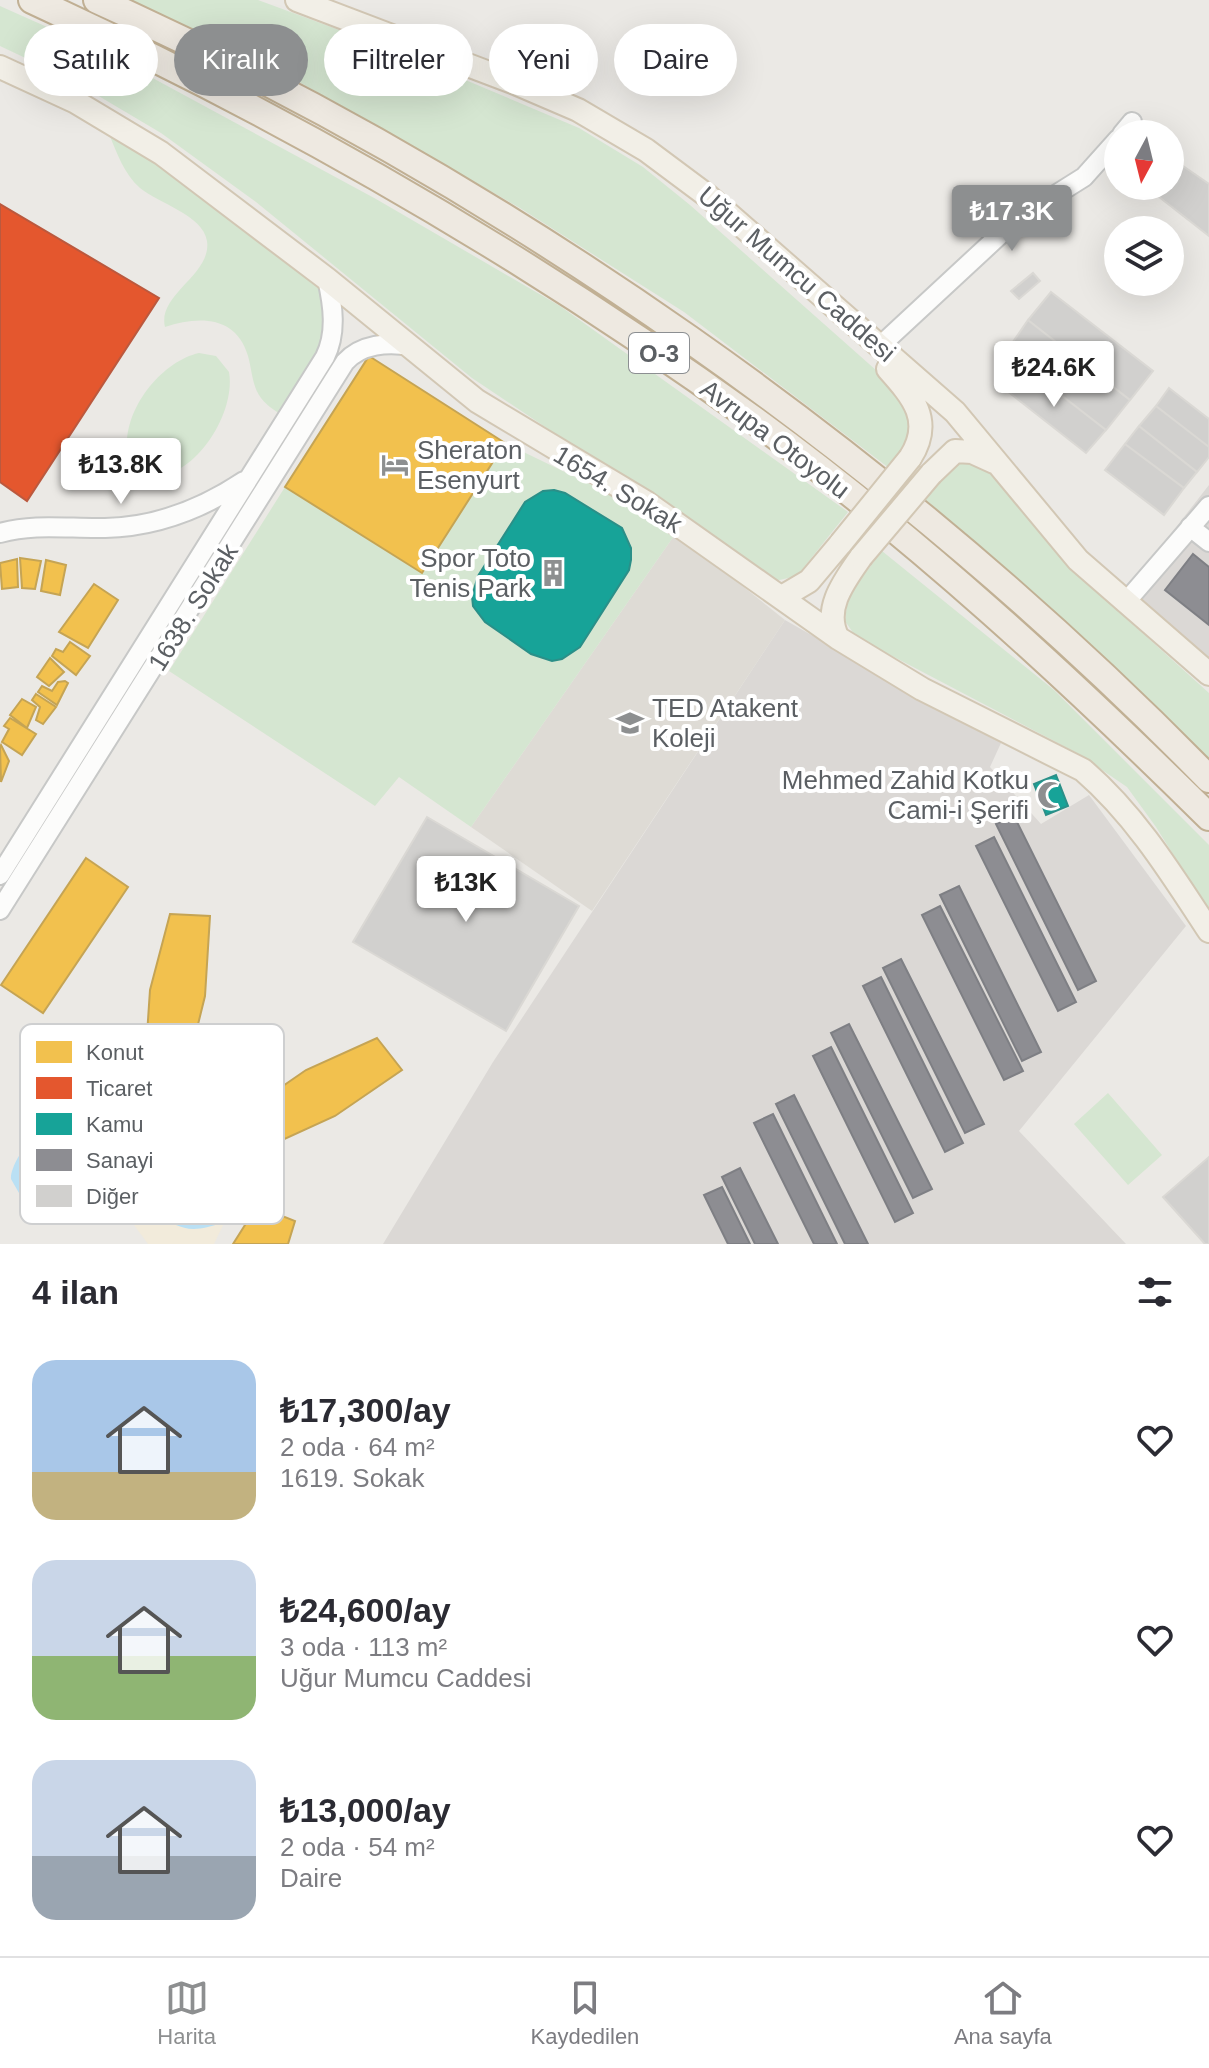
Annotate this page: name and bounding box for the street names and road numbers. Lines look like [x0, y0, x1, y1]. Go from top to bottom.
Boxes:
street label: Uğur Mumcu Caddesi [692, 180, 902, 368]
road number: O-3 [629, 333, 689, 373]
street label: Avrupa Otoyolu [695, 373, 855, 505]
street label: 1654. Sokak [548, 439, 689, 540]
street label: 1638. Sokak [142, 537, 245, 676]

